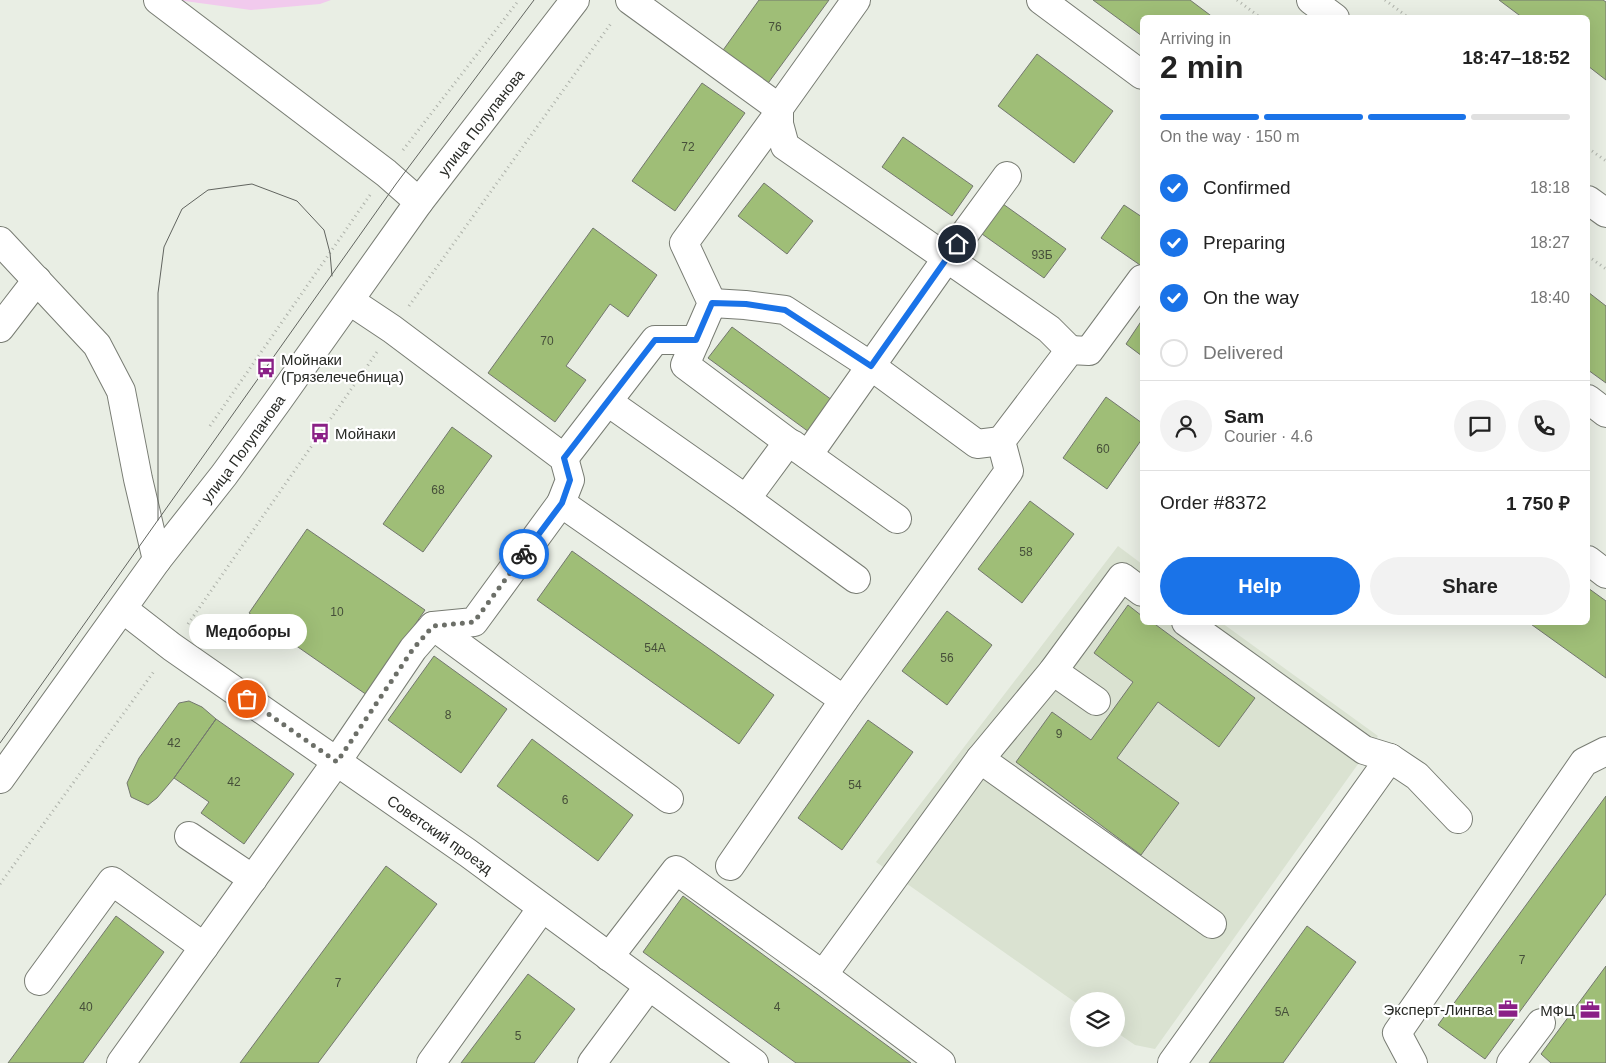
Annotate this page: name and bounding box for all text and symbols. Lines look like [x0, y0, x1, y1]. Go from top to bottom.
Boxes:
house number: 76 [768, 20, 782, 34]
text: Arriving in [1160, 30, 1231, 47]
text: 18:47–18:52 [1462, 47, 1570, 68]
text: 2 min [1160, 49, 1244, 85]
street label: улица Полупанова [434, 65, 527, 179]
text: On the way · 150 m [1160, 128, 1300, 145]
house number: 72 [681, 140, 695, 154]
icon: check [1160, 174, 1188, 202]
text: Confirmed [1203, 177, 1291, 198]
text: 18:18 [1530, 179, 1570, 196]
pin [936, 223, 978, 265]
icon: check [1160, 229, 1188, 257]
icon: home [943, 230, 971, 258]
text: Preparing [1203, 232, 1285, 253]
text: 18:27 [1530, 234, 1570, 251]
house number: 93Б [1031, 248, 1053, 262]
icon: check [1160, 284, 1188, 312]
text: On the way [1203, 287, 1299, 308]
text: 18:40 [1530, 289, 1570, 306]
house number: 70 [540, 334, 554, 348]
text: Delivered [1203, 342, 1283, 363]
place label: Мойнаки (Грязелечебница) [281, 351, 404, 385]
bus stop icon: Мойнаки (Грязелечебница) [255, 357, 277, 379]
street label: улица Полупанова [197, 391, 288, 506]
button: person [1160, 400, 1212, 452]
button: chat [1454, 400, 1506, 452]
button: phone [1518, 400, 1570, 452]
text: Sam [1224, 406, 1264, 427]
bus stop icon: Мойнаки [309, 422, 331, 444]
place label: Мойнаки [335, 425, 396, 442]
text: Courier · 4.6 [1224, 428, 1313, 445]
house number: 60 [1096, 442, 1110, 456]
house number: 68 [431, 483, 445, 497]
text: Order #8372 [1160, 492, 1267, 513]
text: 1 750 ₽ [1506, 493, 1570, 514]
courier [499, 529, 549, 579]
icon: bike [510, 540, 538, 568]
house number: 58 [1019, 545, 1033, 559]
button: Help [1160, 557, 1360, 615]
button: Share [1370, 557, 1570, 615]
house number: 10 [330, 605, 344, 619]
callout: Медоборы [188, 614, 306, 649]
text: Медоборы [205, 623, 291, 640]
house number: 54А [644, 641, 666, 655]
house number: 56 [940, 651, 954, 665]
pin [226, 678, 268, 720]
icon: bag [233, 685, 261, 713]
house number: 8 [445, 708, 452, 722]
house number: 9 [1056, 727, 1063, 741]
house number: 42 [167, 736, 181, 750]
house number: 42 [227, 775, 241, 789]
house number: 54 [848, 778, 862, 792]
street label: Советский проезд [384, 791, 496, 877]
house number: 6 [562, 793, 569, 807]
house number: 7 [1519, 953, 1526, 967]
house number: 7 [335, 976, 342, 990]
map controls [1070, 992, 1125, 1047]
button: layers [1070, 992, 1125, 1047]
office icon: Эксперт-Лингва [1497, 998, 1519, 1020]
office icon: МФЦ [1579, 999, 1601, 1021]
house number: 40 [79, 1000, 93, 1014]
house number: 4 [774, 1000, 781, 1014]
place label: Эксперт-Лингва [1384, 1001, 1494, 1018]
place label: МФЦ [1540, 1002, 1575, 1019]
house number: 5А [1275, 1005, 1289, 1019]
house number: 5 [515, 1029, 522, 1043]

